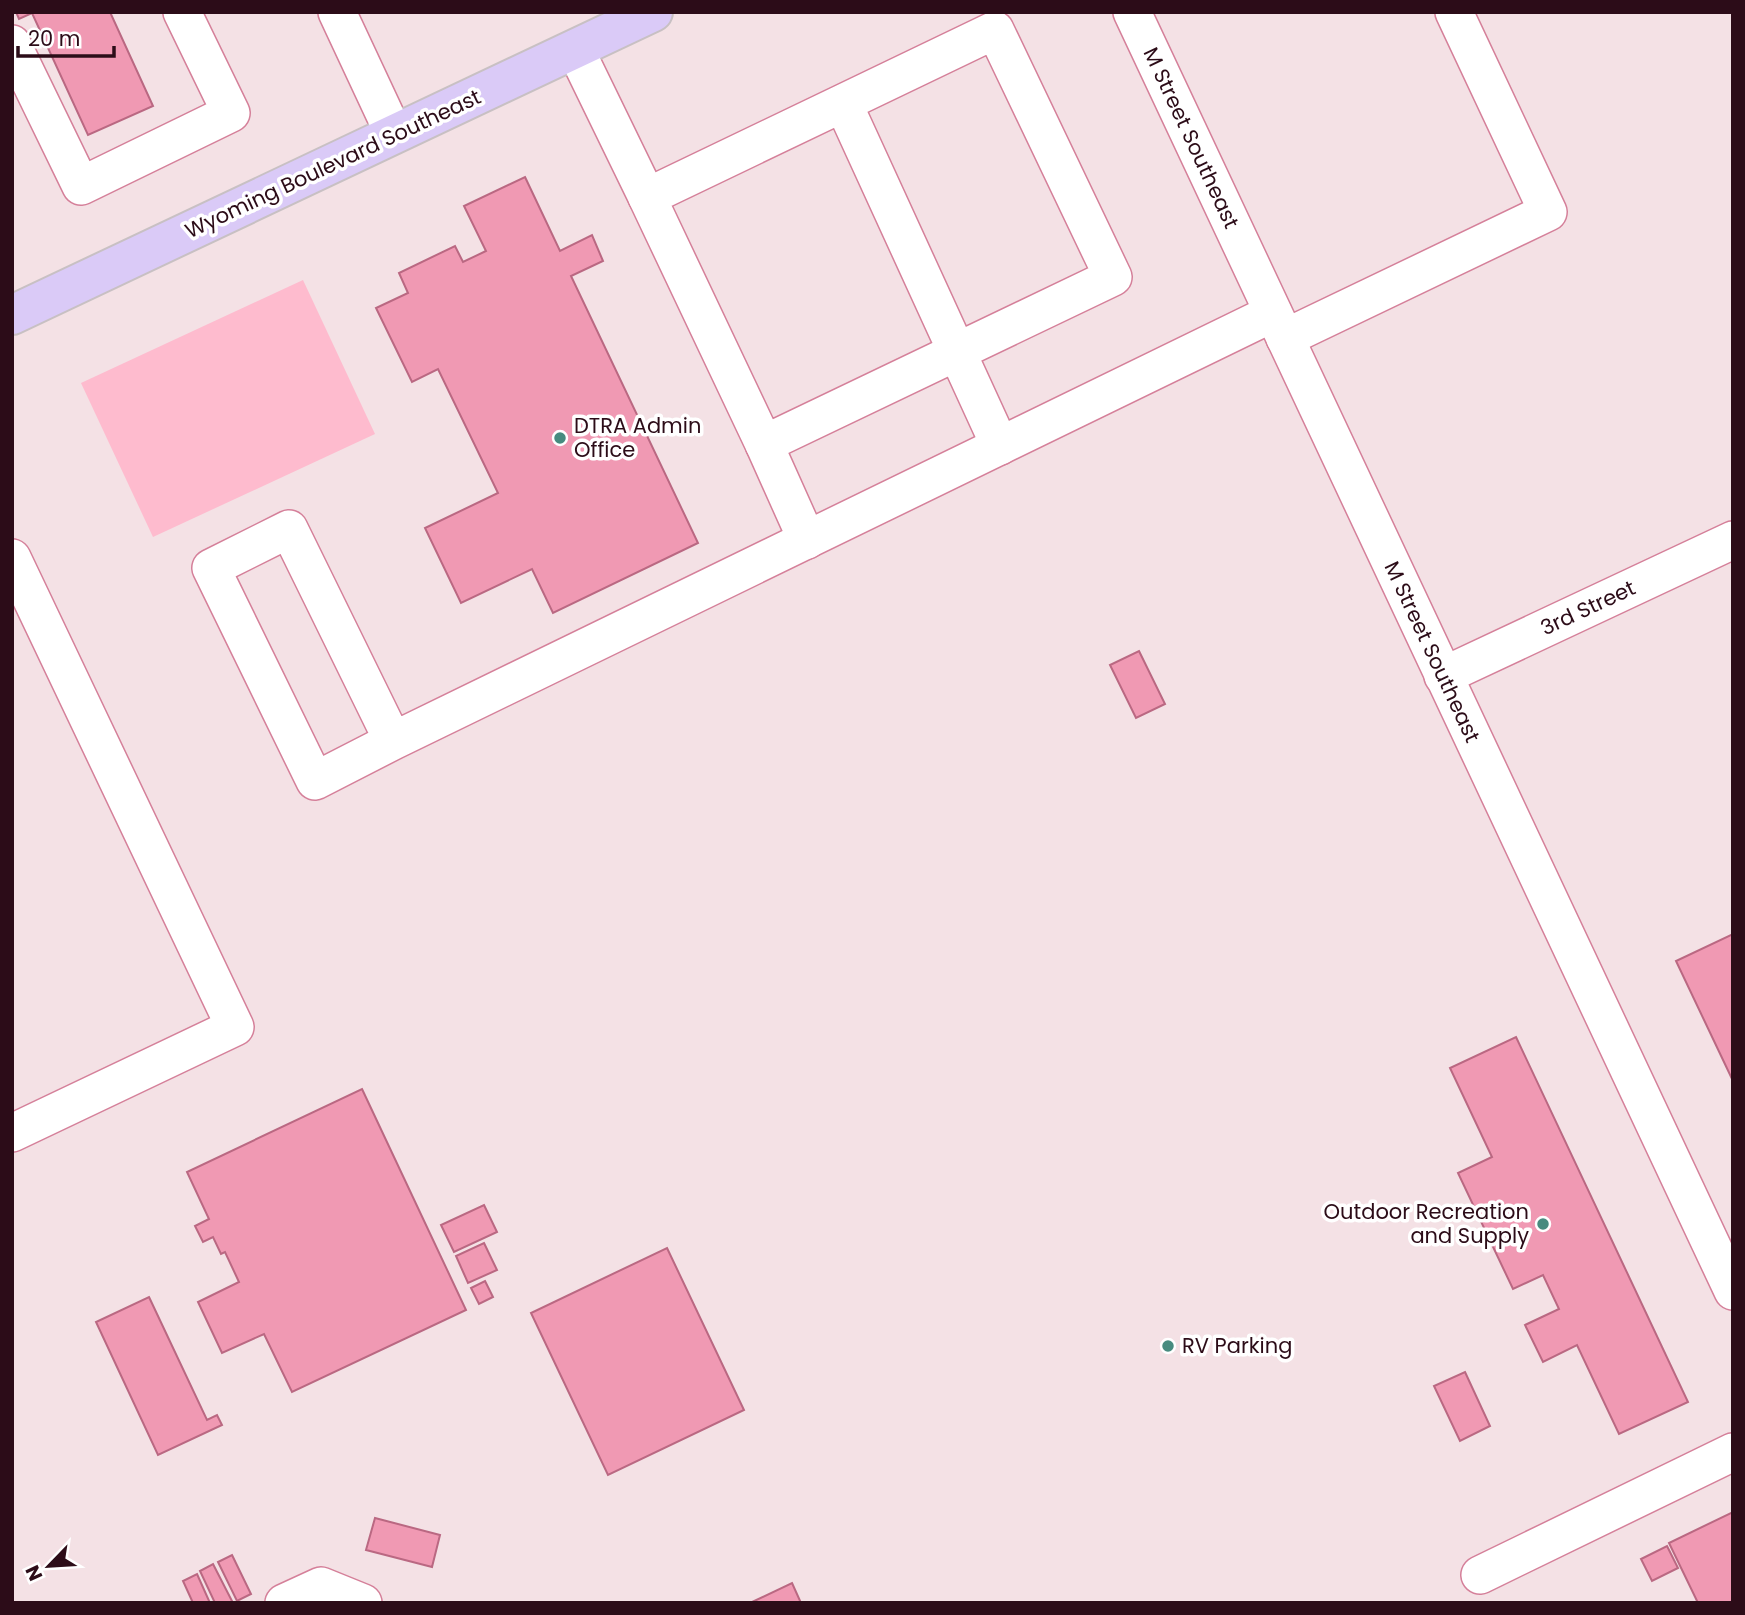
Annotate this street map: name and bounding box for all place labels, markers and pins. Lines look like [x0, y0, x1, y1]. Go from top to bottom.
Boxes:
place label: DTRA Admin Office [574, 411, 701, 464]
marker: DTRA Admin Office [552, 430, 568, 446]
place label: Outdoor Recreation and Supply [1324, 1197, 1529, 1250]
marker: Outdoor Recreation and Supply [1535, 1216, 1551, 1232]
place label: RV Parking [1182, 1331, 1292, 1360]
marker: RV Parking [1160, 1338, 1176, 1354]

